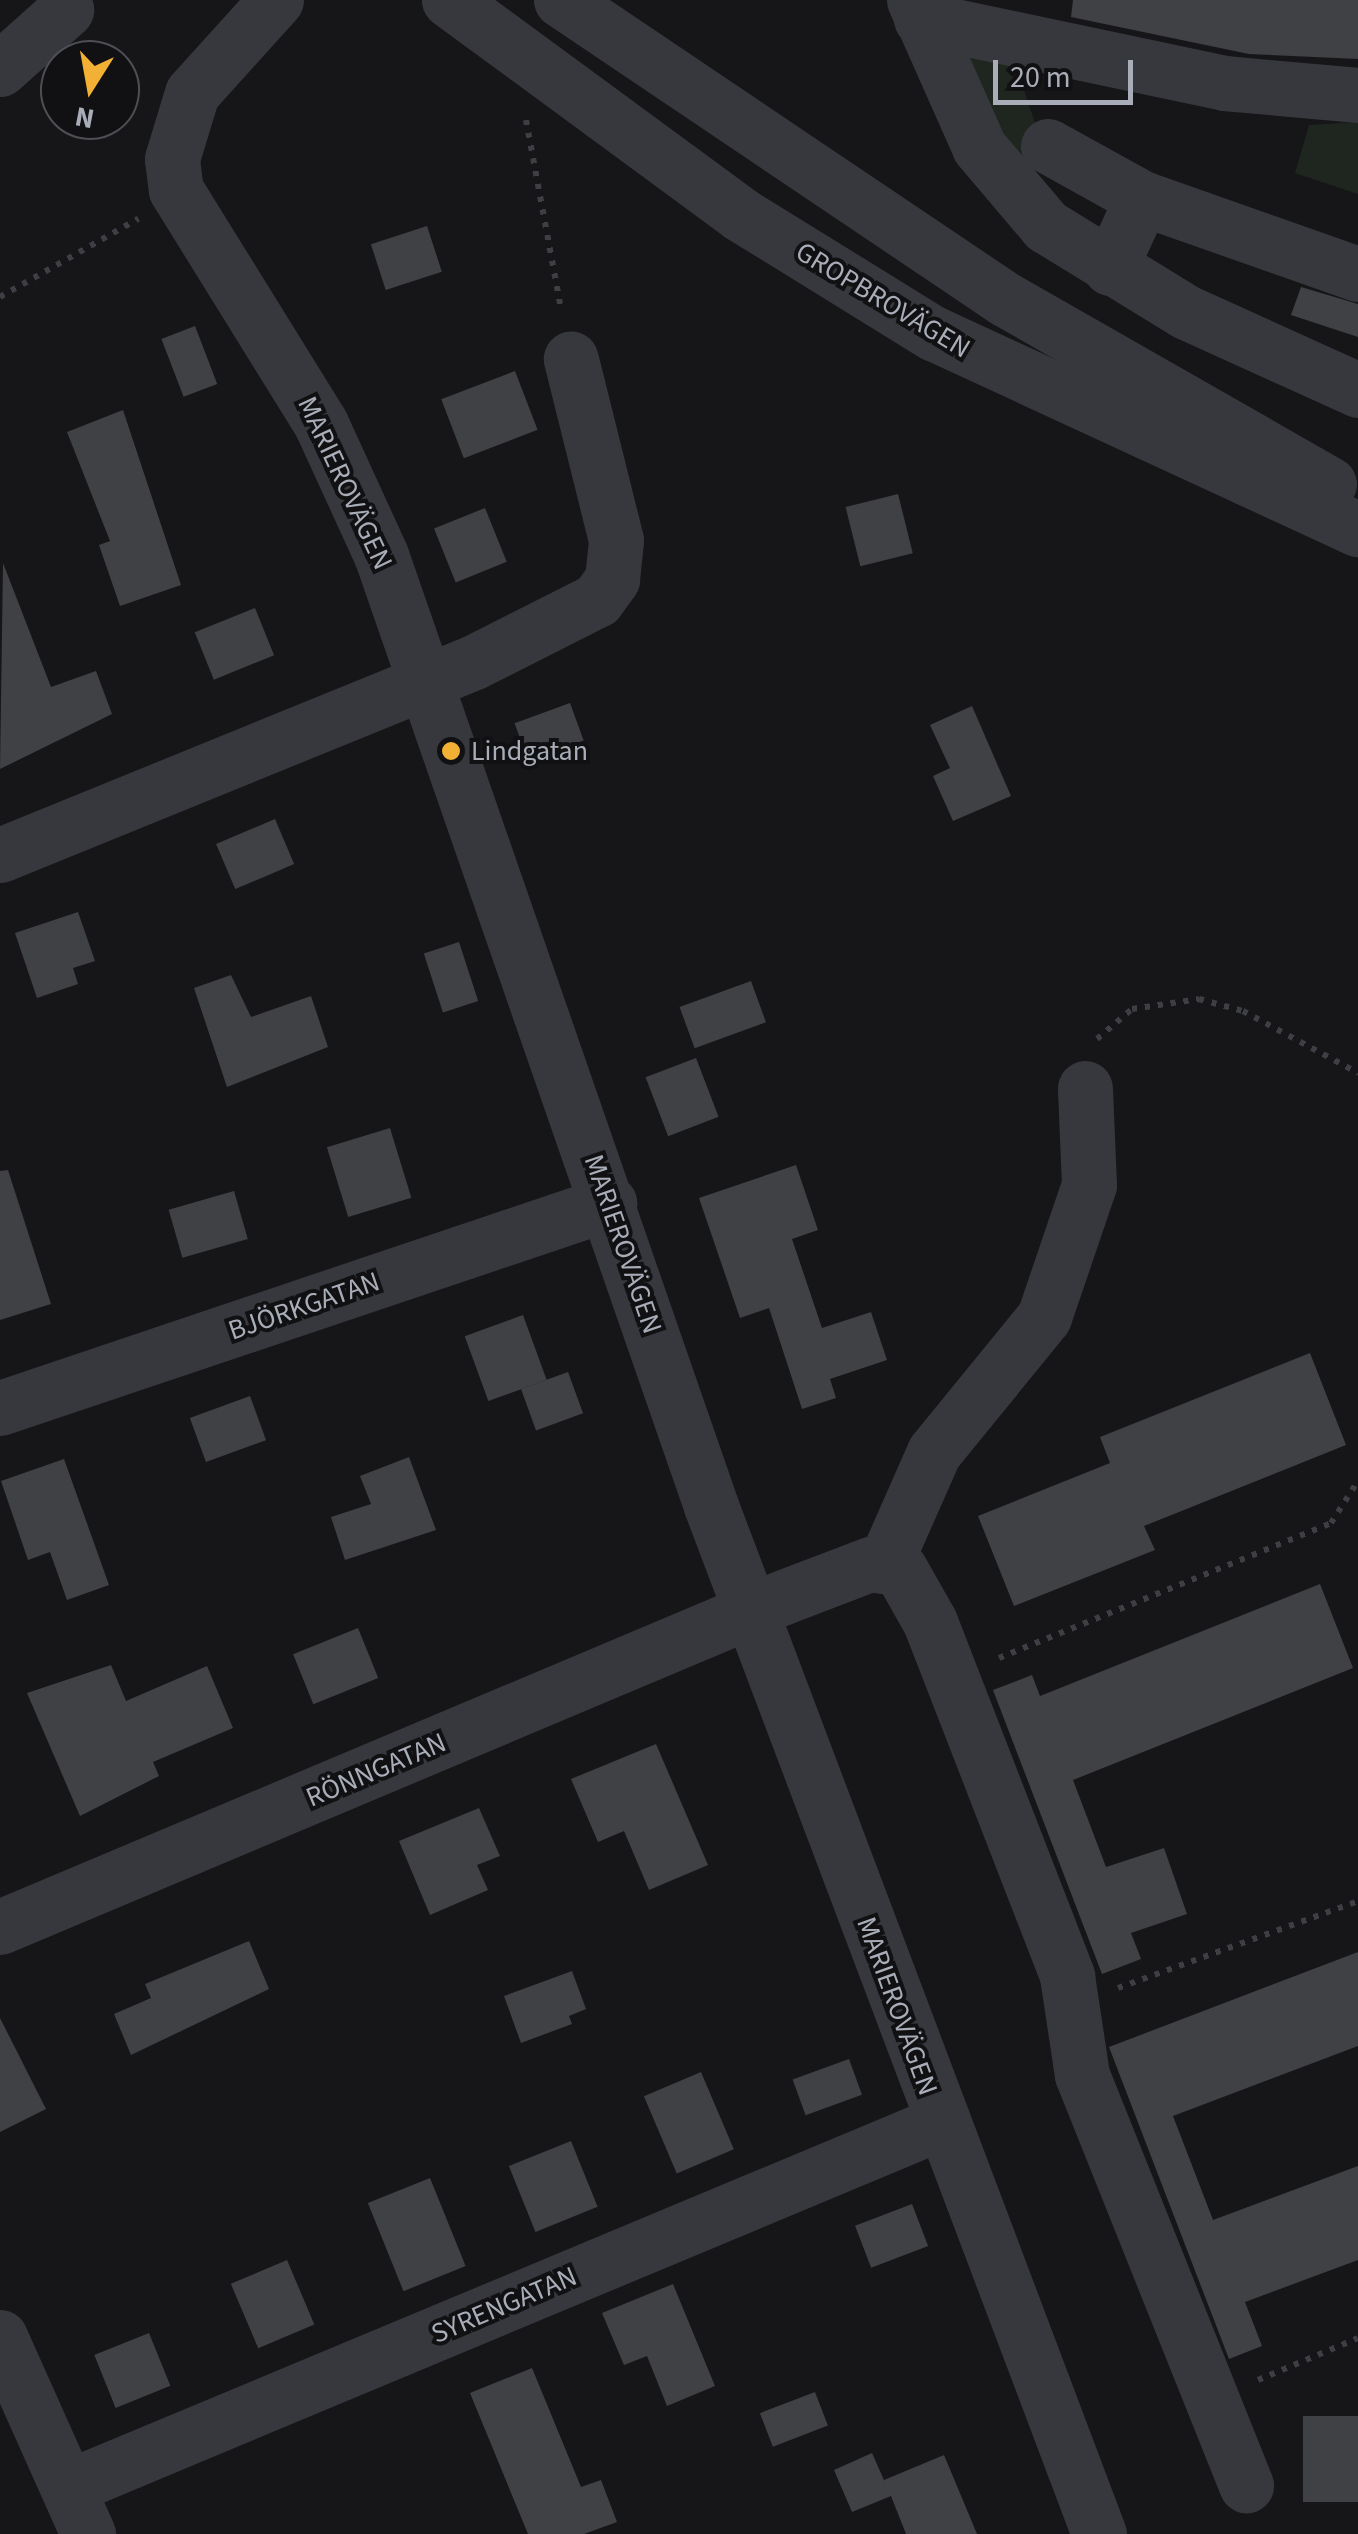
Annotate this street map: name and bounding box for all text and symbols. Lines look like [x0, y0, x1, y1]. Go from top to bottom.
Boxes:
north arrow [40, 40, 140, 140]
scale bar [998, 40, 1138, 102]
text: 20 m [1010, 56, 1071, 99]
text: N [72, 96, 98, 139]
street label: GROPBROVÄGEN [790, 235, 976, 365]
street label: MARIEROVÄGEN [290, 391, 400, 575]
place label: Lindgatan [471, 734, 588, 768]
marker: Lindgatan [440, 740, 462, 762]
street label: MARIEROVÄGEN [577, 1150, 669, 1338]
street label: BJÖRKGATAN [224, 1264, 384, 1348]
street label: RÖNNGATAN [301, 1725, 451, 1815]
street label: MARIEROVÄGEN [849, 1912, 945, 2100]
street label: SYRENGATAN [426, 2259, 582, 2351]

